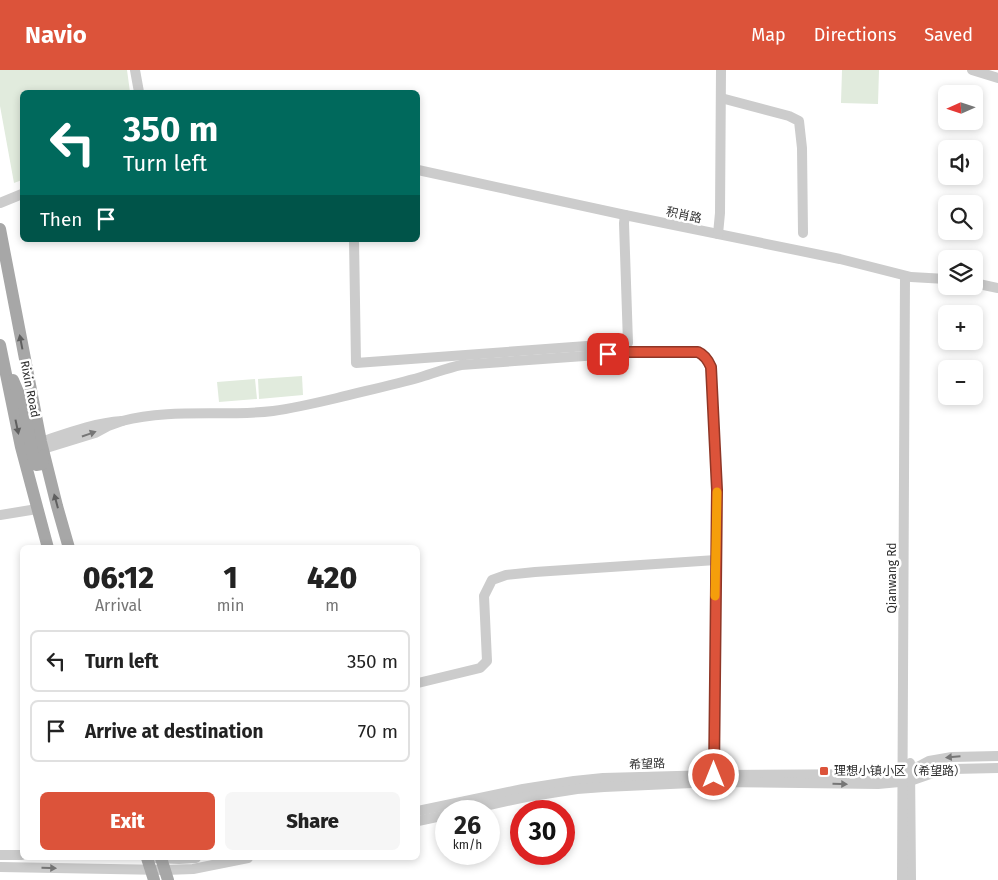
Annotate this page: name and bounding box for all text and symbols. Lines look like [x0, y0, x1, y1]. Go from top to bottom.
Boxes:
text: Navio [25, 21, 87, 49]
text: Map [751, 24, 786, 46]
text: Directions [814, 24, 896, 46]
text: Saved [924, 24, 973, 46]
north arrow [938, 85, 982, 130]
map controls [938, 85, 983, 405]
text: 350 m [123, 108, 218, 150]
icon: left [40, 110, 105, 175]
button: sound [938, 140, 983, 185]
text: Turn left [123, 150, 207, 177]
button: search [938, 195, 983, 240]
street label: 积肖路 [665, 204, 703, 226]
icon: arrive [92, 205, 120, 233]
text: Then [40, 208, 82, 231]
button: layers [938, 250, 983, 295]
button: + [938, 305, 983, 350]
pin [587, 333, 629, 375]
one-way arrow [17, 334, 25, 350]
icon: arrive [594, 340, 622, 368]
street label: Rixin Road [18, 359, 42, 419]
button: − [938, 360, 983, 405]
one-way arrow [13, 419, 21, 434]
one-way arrow [82, 430, 97, 438]
one-way arrow [52, 493, 60, 508]
street label: Qianwang Rd [885, 543, 899, 613]
text: 06:12 [83, 560, 154, 596]
text: 1 [223, 560, 238, 596]
text: 420 [307, 560, 357, 596]
text: Arrival [95, 596, 142, 615]
text: min [217, 596, 244, 615]
text: m [325, 596, 339, 615]
icon: left [42, 647, 70, 675]
text: Turn left [85, 650, 159, 673]
text: 350 m [347, 650, 398, 673]
icon: arrive [42, 717, 70, 745]
text: Arrive at destination [85, 720, 264, 743]
text: 70 m [358, 720, 398, 743]
position arrow [687, 748, 739, 800]
one-way arrow [944, 753, 960, 761]
street label: 希望路 [629, 756, 665, 772]
place label: 理想小镇小区（希望路） [834, 764, 966, 778]
marker: 理想小镇小区（希望路） [818, 765, 830, 777]
one-way arrow [833, 780, 849, 788]
button: Exit [40, 792, 215, 850]
button: Share [225, 792, 400, 850]
speed limit sign: 30 [510, 800, 575, 865]
text: 26 [454, 811, 481, 841]
text: km/h [453, 838, 482, 852]
one-way arrow [41, 864, 57, 872]

